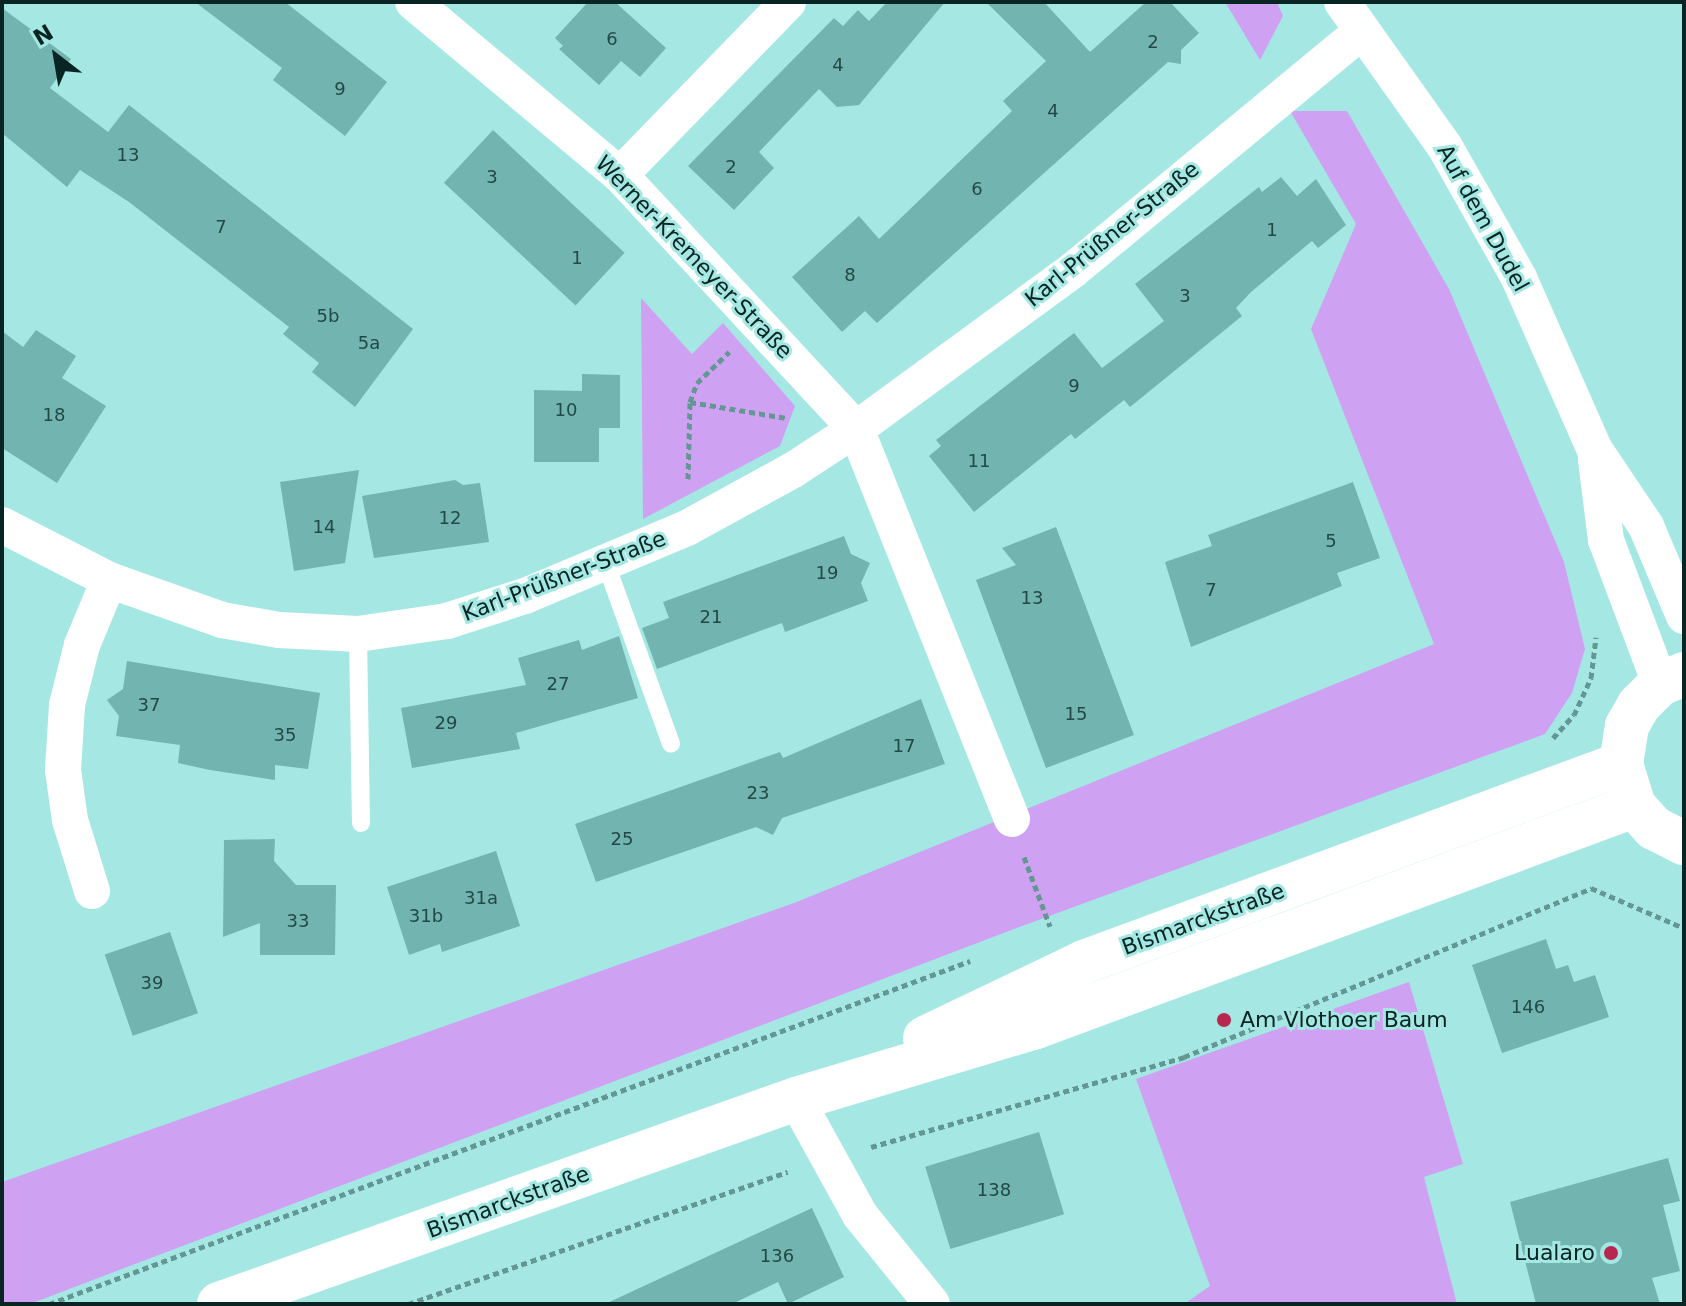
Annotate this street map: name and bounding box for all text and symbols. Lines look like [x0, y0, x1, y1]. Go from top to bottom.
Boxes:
north arrow [16, 16, 96, 96]
text: N [29, 20, 58, 50]
house number: 6 [606, 28, 618, 50]
house number: 2 [1147, 31, 1159, 53]
house number: 4 [832, 54, 844, 76]
house number: 9 [334, 78, 346, 100]
house number: 4 [1047, 100, 1059, 122]
street label: Auf dem Dudel [1432, 140, 1534, 296]
house number: 13 [117, 144, 139, 166]
street label: Werner-Kremeyer-Straße [590, 150, 798, 364]
house number: 2 [725, 156, 737, 178]
street label: Karl-Prüßner-Straße [1020, 156, 1204, 312]
house number: 3 [486, 166, 498, 188]
house number: 6 [971, 178, 983, 200]
house number: 7 [215, 216, 227, 238]
house number: 1 [1266, 219, 1278, 241]
house number: 1 [571, 247, 583, 269]
house number: 8 [844, 264, 856, 286]
house number: 3 [1179, 285, 1191, 307]
house number: 5b [317, 305, 339, 327]
house number: 5a [358, 332, 380, 354]
house number: 9 [1068, 375, 1080, 397]
house number: 10 [555, 399, 577, 421]
house number: 18 [43, 404, 65, 426]
house number: 11 [968, 450, 990, 472]
house number: 12 [439, 507, 461, 529]
house number: 14 [313, 516, 335, 538]
street label: Karl-Prüßner-Straße [458, 525, 670, 627]
house number: 5 [1325, 530, 1337, 552]
house number: 19 [816, 562, 838, 584]
house number: 7 [1205, 579, 1217, 601]
house number: 13 [1021, 587, 1043, 609]
house number: 21 [700, 606, 722, 628]
house number: 27 [547, 673, 569, 695]
house number: 37 [138, 694, 160, 716]
house number: 15 [1065, 703, 1087, 725]
house number: 29 [435, 712, 457, 734]
house number: 35 [274, 724, 296, 746]
house number: 17 [893, 735, 915, 757]
house number: 23 [747, 782, 769, 804]
house number: 25 [611, 828, 633, 850]
street label: Bismarckstraße [1118, 877, 1288, 961]
house number: 31a [464, 887, 498, 909]
house number: 31b [409, 905, 443, 927]
house number: 33 [287, 910, 309, 932]
house number: 39 [141, 972, 163, 994]
house number: 146 [1511, 996, 1545, 1018]
place label: Am Vlothoer Baum [1240, 1007, 1448, 1033]
marker: Am Vlothoer Baum [1215, 1011, 1233, 1029]
street label: Bismarckstraße [423, 1160, 593, 1244]
house number: 138 [977, 1179, 1011, 1201]
place label: Lualaro [1514, 1240, 1595, 1266]
marker: Lualaro [1602, 1244, 1620, 1262]
house number: 136 [760, 1245, 794, 1267]

